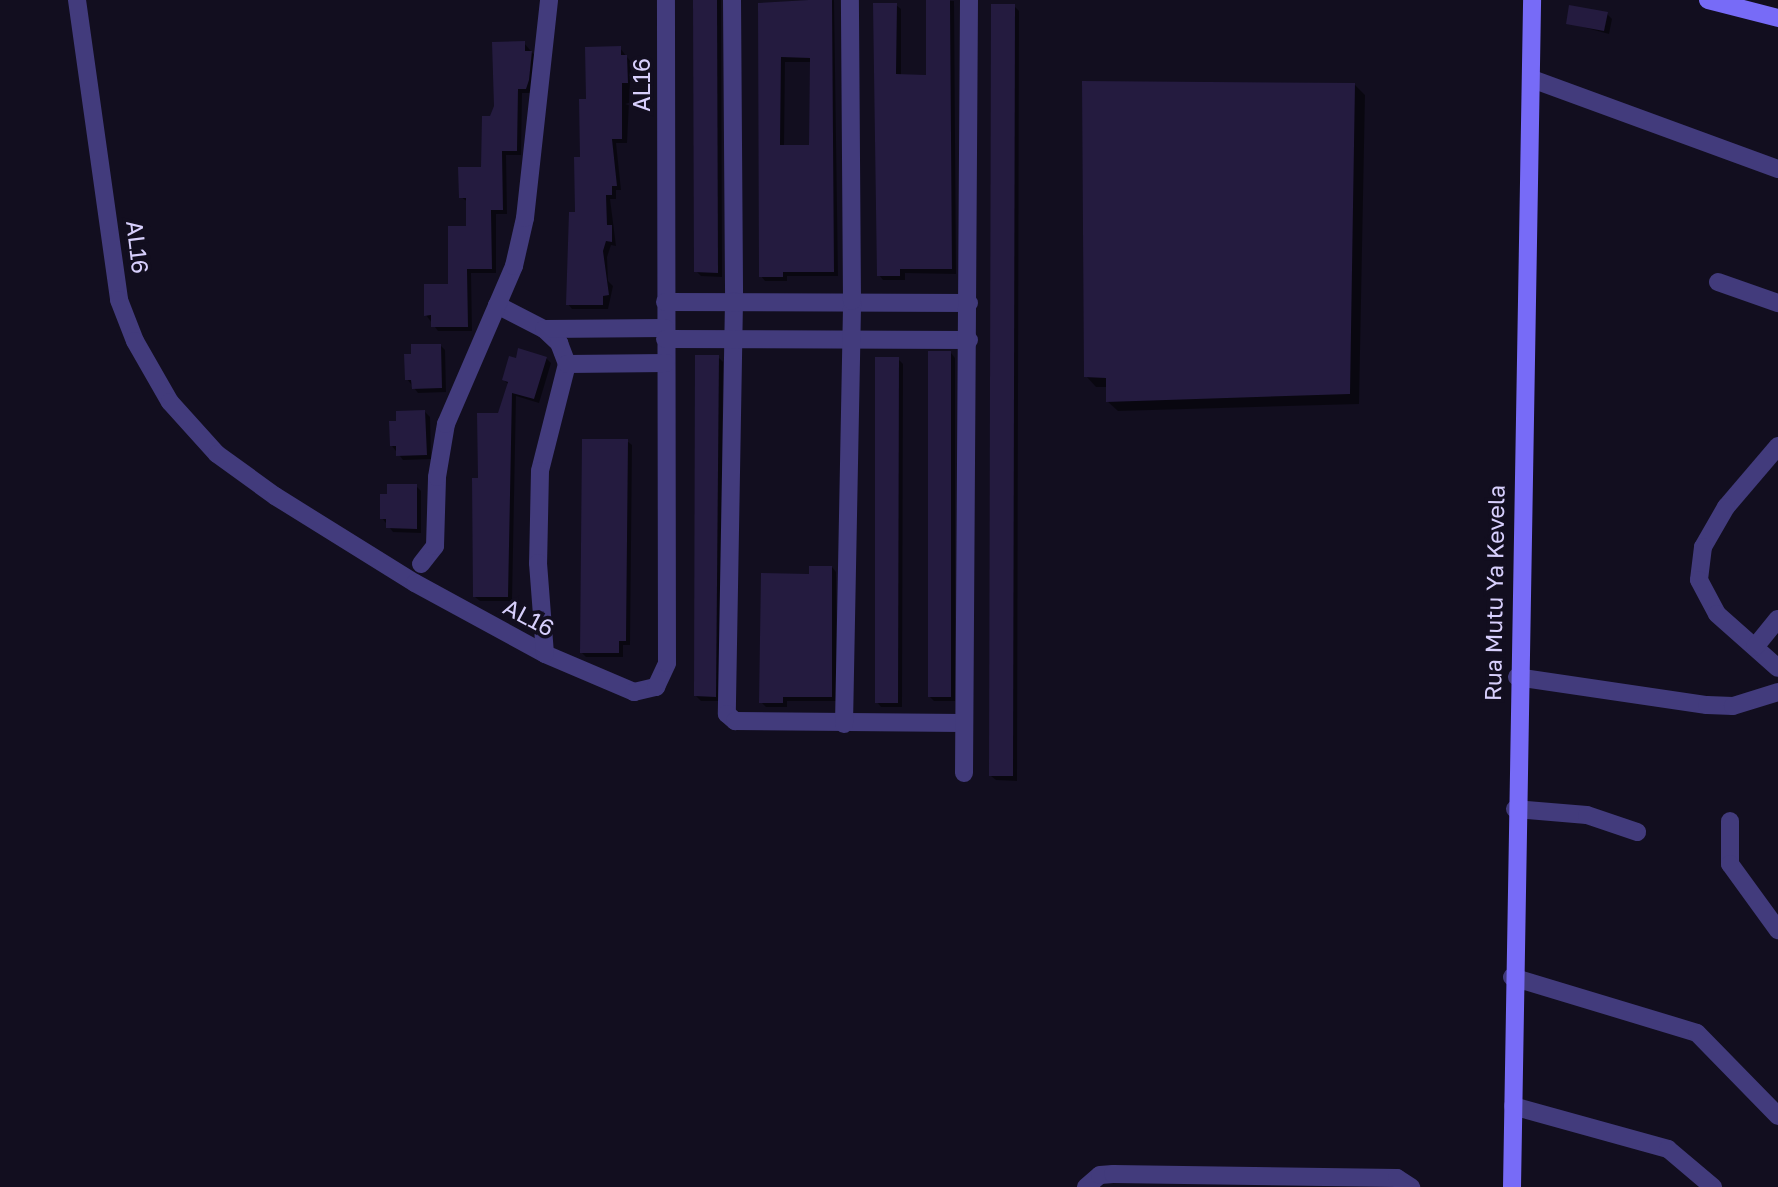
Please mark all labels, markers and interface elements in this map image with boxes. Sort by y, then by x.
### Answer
street label: AL16 [627,58,655,112]
street label: AL16 [121,219,155,275]
street label: Rua Mutu Ya Kevela [1478,485,1510,701]
street label: AL16 [499,592,559,642]

